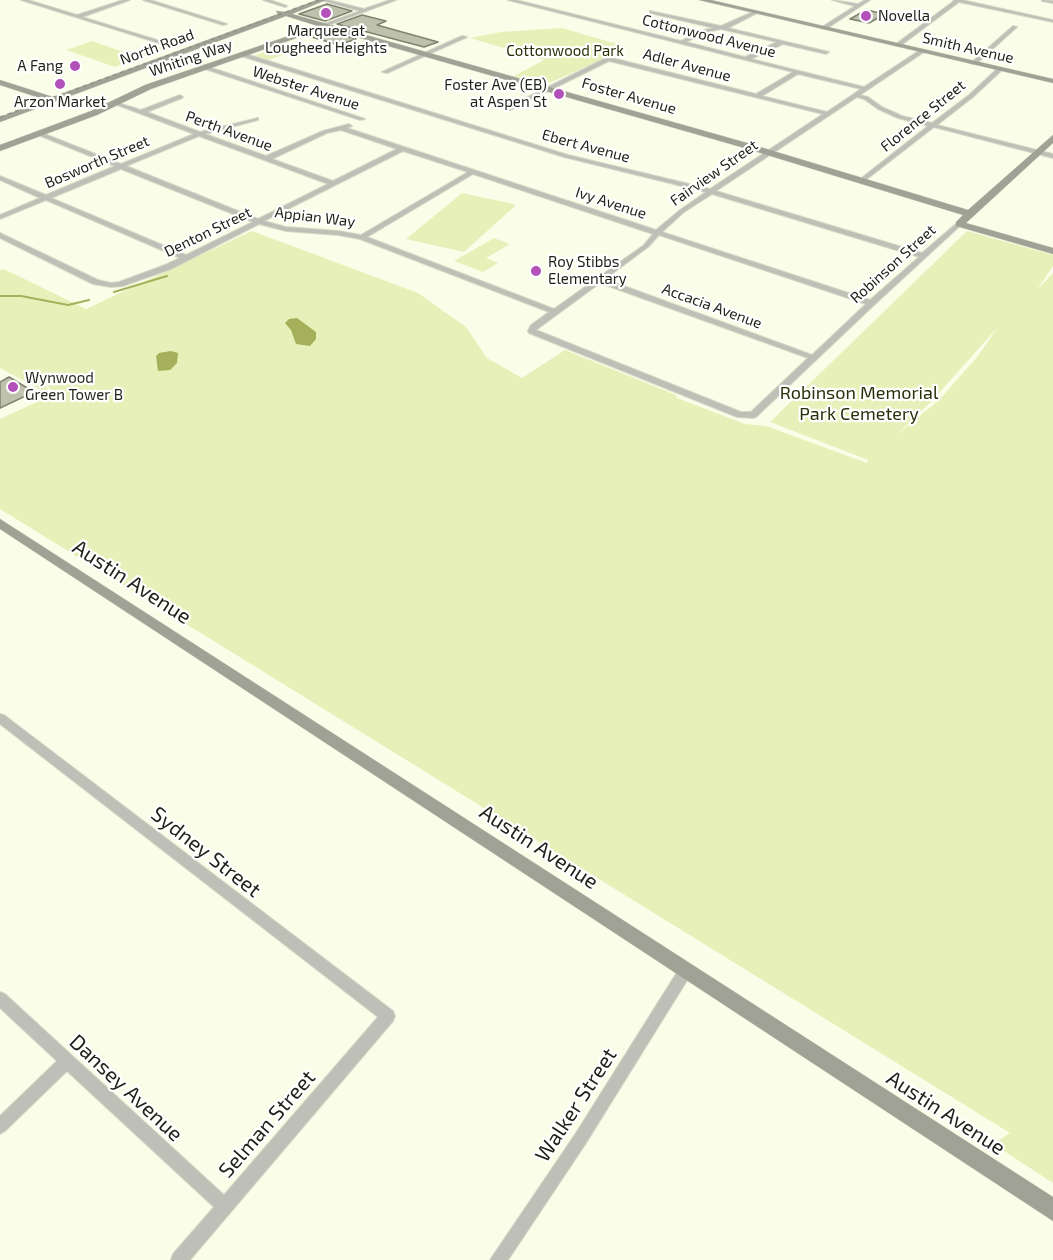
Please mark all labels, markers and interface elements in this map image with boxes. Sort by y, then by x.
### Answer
marker: Marquee at Lougheed Heights [319,6,333,20]
place label: Novella [878,7,930,25]
marker: Novella [859,9,873,23]
street label: Cottonwood Avenue [640,11,778,61]
place label: Marquee at Lougheed Heights [265,22,387,57]
street label: North Road [118,25,196,69]
street label: Smith Avenue [921,29,1015,67]
street label: Whiting Way [147,35,235,81]
park label: Cottonwood Park [506,42,624,60]
street label: Adler Avenue [641,45,733,85]
place label: A Fang [17,57,63,75]
marker: A Fang [68,59,82,73]
street label: Webster Avenue [250,62,362,114]
street label: Foster Avenue [580,74,678,118]
place label: Foster Ave (EB) at Aspen St [444,76,547,111]
street label: Florence Street [877,76,969,156]
marker: Arzon Market [53,77,67,91]
marker: Foster Ave (EB) at Aspen St [552,87,566,101]
place label: Arzon Market [14,93,106,111]
street label: Perth Avenue [183,107,275,155]
street label: Ebert Avenue [540,126,632,166]
street label: Bosworth Street [42,132,152,192]
street label: Fairview Street [667,136,761,210]
street label: Ivy Avenue [573,183,649,223]
street label: Denton Street [161,203,255,261]
street label: Appian Way [274,203,356,231]
street label: Robinson Street [847,221,939,307]
place label: Roy Stibbs Elementary [548,253,627,288]
marker: Roy Stibbs Elementary [529,264,543,278]
street label: Accacia Avenue [660,280,764,332]
place label: Wynwood Green Tower B [25,369,123,404]
marker: Wynwood Green Tower B [6,380,20,394]
park label: Robinson Memorial Park Cemetery [780,382,938,424]
street label: Austin Avenue [68,534,196,630]
street label: Austin Avenue [475,799,603,895]
street label: Sydney Street [146,801,266,903]
street label: Dansey Avenue [64,1029,188,1147]
street label: Walker Street [530,1043,622,1167]
street label: Selman Street [213,1065,321,1183]
street label: Austin Avenue [882,1065,1010,1161]

